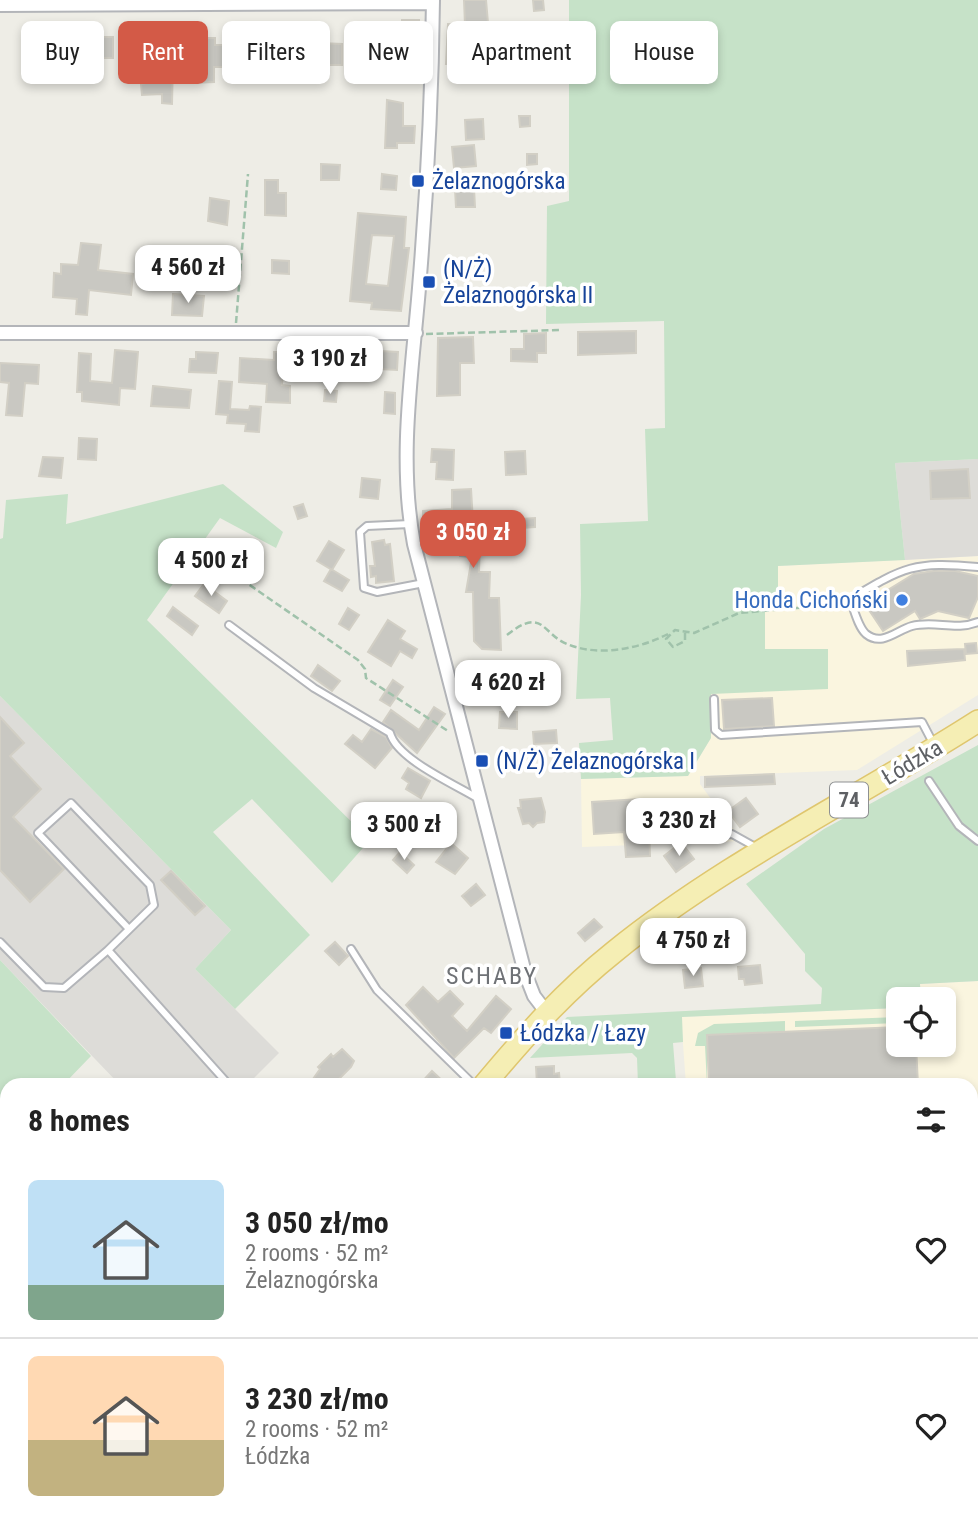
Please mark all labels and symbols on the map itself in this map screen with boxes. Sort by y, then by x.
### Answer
place label: Żelaznogórska [432,168,565,195]
marker: Żelaznogórska [410,173,426,189]
pin: 4 560 zł [116,246,260,305]
place label: (N/Ż) Żelaznogórska II [443,256,593,309]
marker: (N/Ż) Żelaznogórska II [421,274,437,290]
pin: 3 190 zł [258,336,402,396]
pin: 3 050 zł [401,510,545,570]
pin: 4 500 zł [139,538,283,598]
place label: Honda Cichoński [734,587,888,614]
marker: Honda Cichoński [894,592,910,608]
pin: 4 620 zł [436,660,580,720]
street label: Łódzka [877,734,947,791]
place label: (N/Ż) Żelaznogórska I [496,748,695,775]
marker: (N/Ż) Żelaznogórska I [474,753,490,769]
road number: 74 [830,782,868,818]
pin: 3 230 zł [607,798,751,858]
pin: 3 500 zł [332,802,476,862]
pin: 4 750 zł [621,918,765,978]
district label: SCHABY [446,962,538,990]
place label: Łódzka / Łazy [520,1020,647,1047]
marker: Łódzka / Łazy [498,1025,514,1041]

